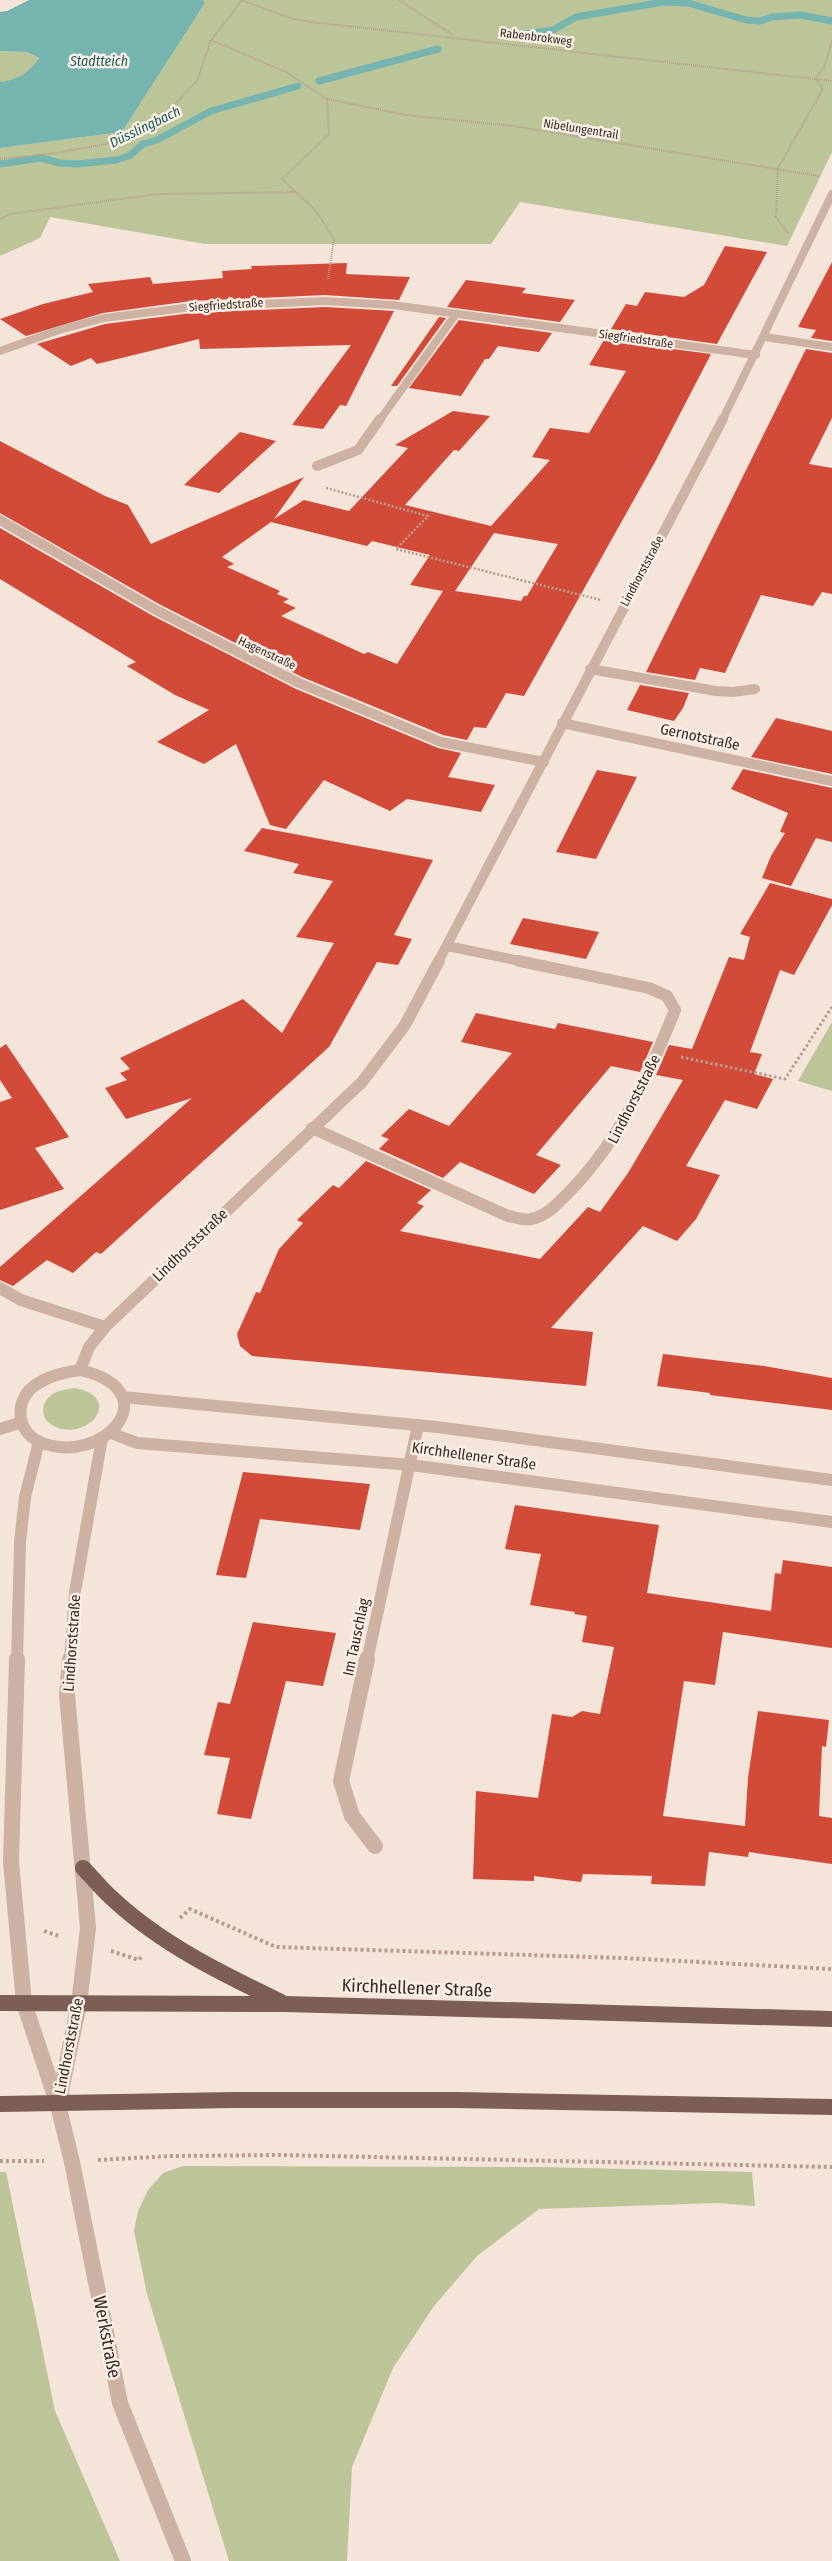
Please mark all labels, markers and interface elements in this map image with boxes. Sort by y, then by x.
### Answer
street label: Rabenbrokweg [499,26,573,48]
water label: Stadtteich [69,53,128,70]
water label: Düsslingbach [107,102,183,152]
street label: Nibelungentrail [542,116,620,142]
street label: Siegfriedstraße [188,295,264,315]
street label: Siegfriedstraße [598,327,674,351]
street label: Lindhorststraße [618,533,666,609]
street label: Hagenstraße [236,634,298,672]
street label: Gernotstraße [659,720,741,754]
street label: Lindhorststraße [604,1052,664,1146]
street label: Lindhorststraße [149,1205,231,1285]
street label: Kirchhellener Straße [411,1438,537,1474]
street label: Lindhorststraße [60,1594,84,1692]
street label: Im Tauschlag [339,1596,373,1678]
street label: Kirchhellener Straße [341,1974,493,2002]
street label: Lindhorststraße [51,1996,87,2096]
street label: Werkstraße [88,2294,126,2380]

